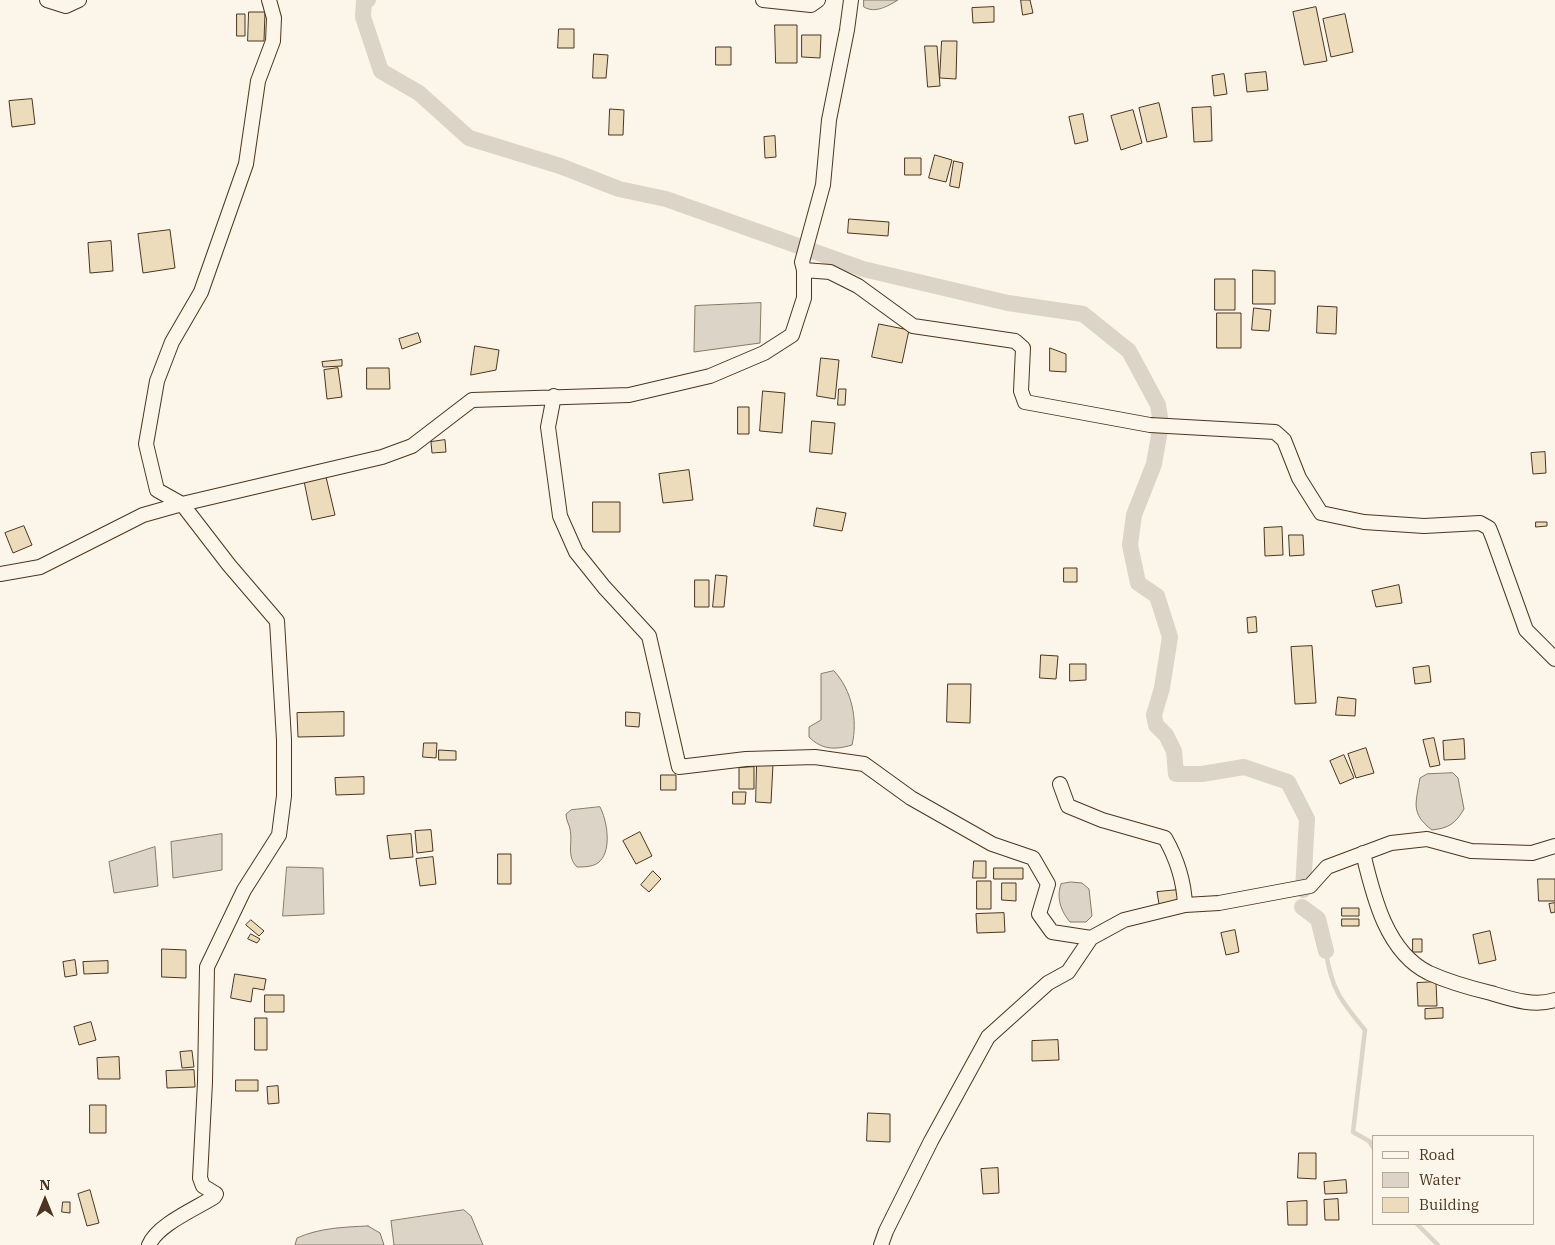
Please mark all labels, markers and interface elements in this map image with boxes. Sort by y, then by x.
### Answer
legend [1372,1135,1535,1225]
text: Road [1419,1145,1455,1164]
text: Water [1419,1170,1461,1189]
north arrow [20,1175,70,1225]
text: N [39,1176,51,1194]
text: Building [1419,1195,1479,1214]

